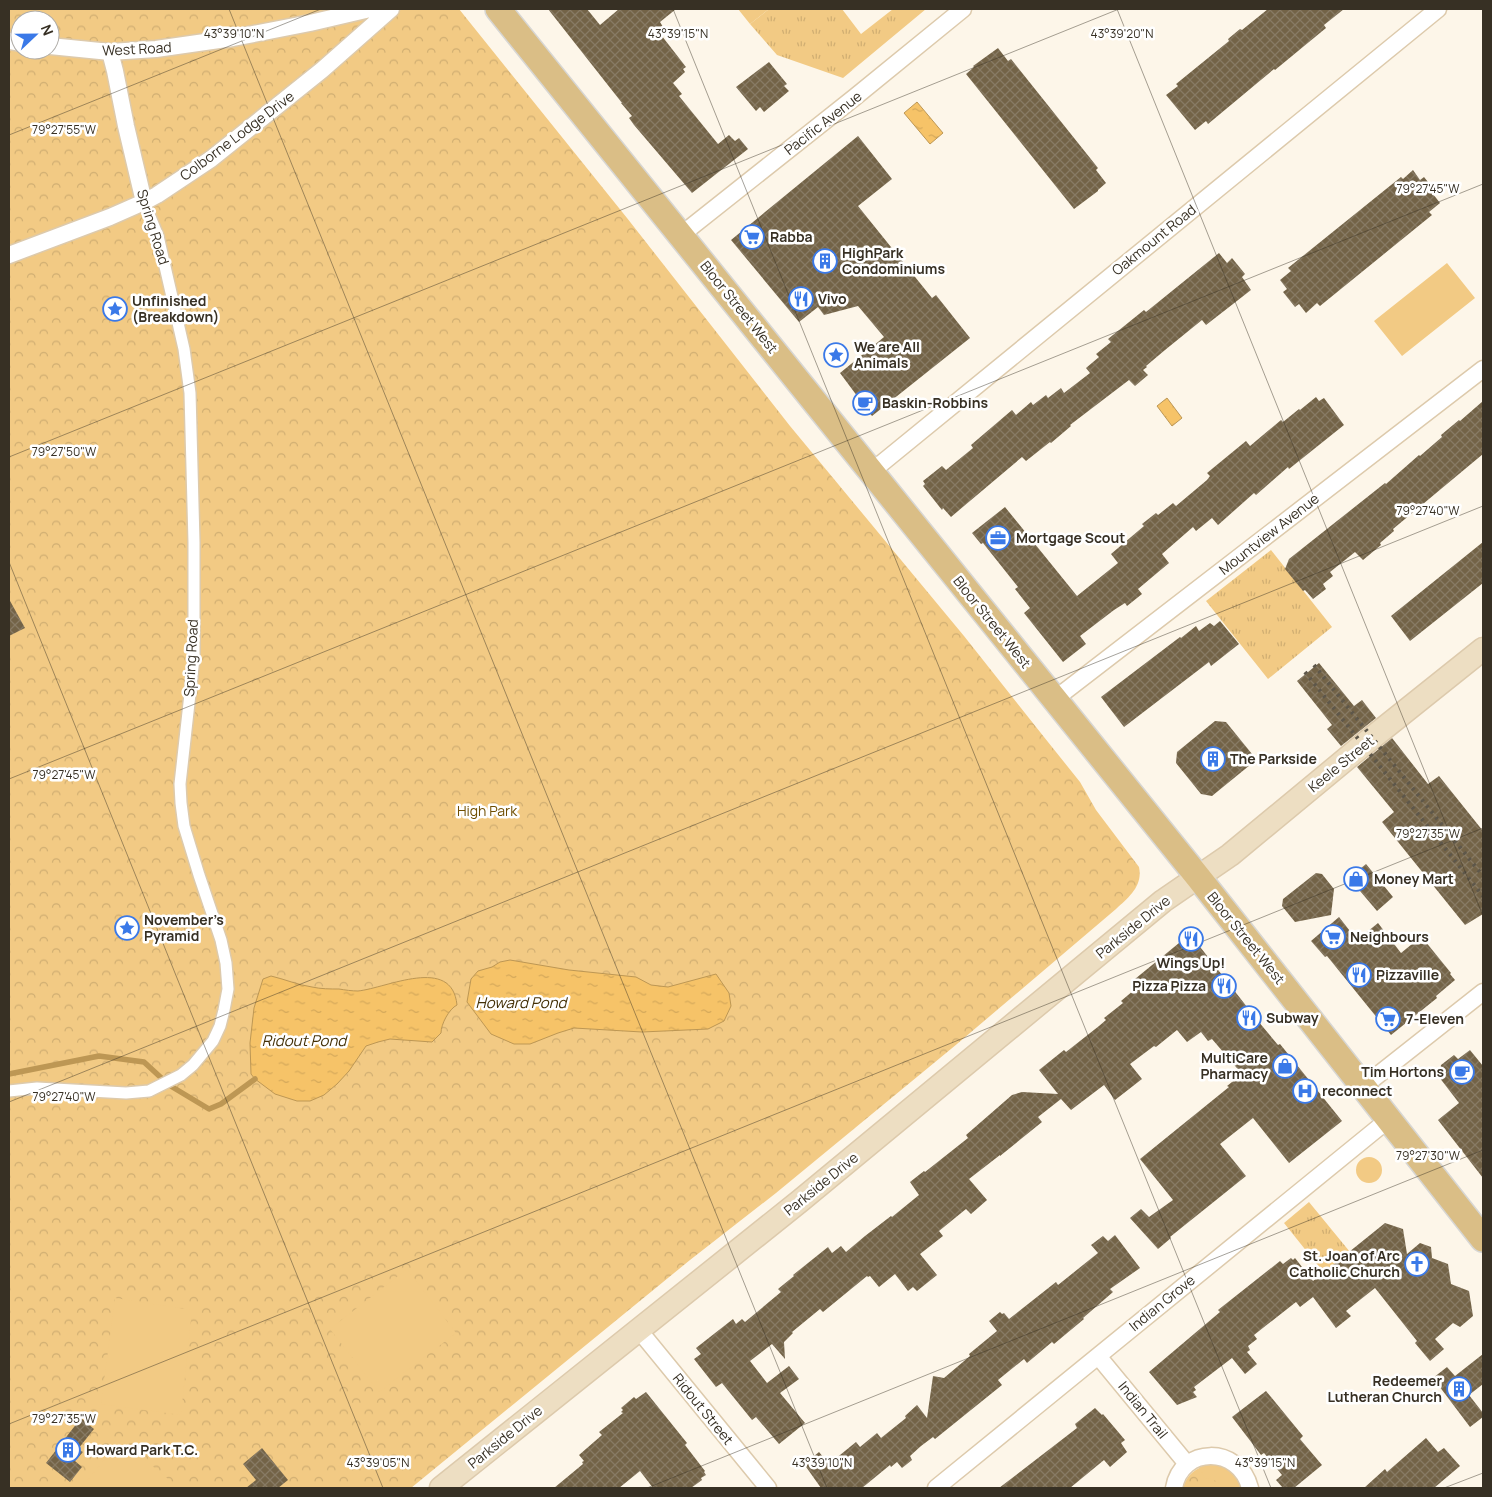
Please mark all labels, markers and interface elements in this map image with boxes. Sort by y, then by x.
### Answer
north arrow [10,10,60,60]
text: N [37,22,58,38]
text: 43°39'10"N [204,25,264,42]
text: 43°39'15"N [648,25,708,42]
text: 43°39'20"N [1091,25,1153,42]
street label: West Road [102,37,172,60]
street label: Colborne Lodge Drive [176,86,298,185]
street label: Pacific Avenue [780,86,865,159]
text: 79°27'55"W [32,121,97,138]
text: 79°27'45"W [1397,180,1460,197]
street label: Spring Road [133,187,174,267]
street label: Oakmount Road [1108,200,1200,279]
supermarket icon: Rabba [739,224,765,250]
place label: Rabba [770,227,813,246]
place label: HighPark Condominiums [842,243,945,278]
building icon: HighPark Condominiums [812,248,838,274]
street label: Bloor Street West [696,257,783,357]
restaurant icon: Vivo [788,286,814,312]
place label: Vivo [818,289,847,308]
place label: Unfinished (Breakdown) [132,291,219,326]
place icon: Unfinished (Breakdown) [102,296,128,322]
place label: We are All Animals [854,337,920,372]
place icon: We are All Animals [823,342,849,368]
cafe icon: Baskin-Robbins [852,390,878,416]
place label: Baskin-Robbins [882,393,988,412]
text: 79°27'50"W [32,443,97,460]
street label: Mountview Avenue [1215,489,1323,579]
text: 79°27'40"W [1396,502,1460,519]
office icon: Mortgage Scout [985,525,1011,551]
place label: Mortgage Scout [1016,528,1125,547]
street label: Bloor Street West [949,572,1036,672]
street label: Spring Road [179,619,202,697]
street label: Keele Street [1304,731,1378,796]
building icon: The Parkside [1200,746,1226,772]
place label: The Parkside [1230,749,1317,768]
text: 79°27'45"W [33,766,96,783]
park label: High Park [457,801,518,820]
text: 79°27'35"W [1396,825,1461,842]
shop icon: Money Mart [1343,866,1369,892]
place label: Money Mart [1374,869,1454,888]
street label: Bloor Street West [1203,888,1290,988]
street label: Parkside Drive [1092,891,1174,962]
place label: November’s Pyramid [144,910,224,945]
place icon: November’s Pyramid [114,915,140,941]
supermarket icon: Neighbours [1320,924,1346,950]
restaurant icon: Wings Up! [1178,926,1204,952]
place label: Neighbours [1350,927,1429,946]
place label: Wings Up! [1157,953,1225,972]
restaurant icon: Pizzaville [1346,962,1372,988]
place label: Pizzaville [1376,965,1439,984]
restaurant icon: Pizza Pizza [1211,973,1237,999]
place label: Pizza Pizza [1132,976,1206,995]
water label: Howard Pond [475,992,569,1013]
restaurant icon: Subway [1236,1005,1262,1031]
supermarket icon: 7-Eleven [1375,1006,1401,1032]
place label: Subway [1266,1008,1319,1027]
place label: 7-Eleven [1406,1009,1464,1028]
water label: Ridout Pond [262,1030,348,1051]
place label: MultiCare Pharmacy [1200,1048,1268,1083]
shop icon: MultiCare Pharmacy [1272,1053,1298,1079]
cafe icon: Tim Hortons [1449,1059,1475,1085]
place label: Tim Hortons [1361,1062,1444,1081]
hospital icon: reconnect [1292,1078,1318,1104]
place label: reconnect [1322,1081,1392,1100]
text: 79°27'40"W [32,1088,96,1105]
text: 79°27'30"W [1396,1147,1461,1164]
street label: Parkside Drive [780,1148,862,1219]
place label: St. Joan of Arc Catholic Church [1289,1246,1400,1281]
church icon: St. Joan of Arc Catholic Church [1404,1251,1430,1277]
street label: Indian Grove [1125,1270,1199,1335]
street label: Ridout Street [669,1369,738,1449]
place label: Redeemer Lutheran Church [1327,1371,1442,1406]
building icon: Redeemer Lutheran Church [1446,1376,1472,1402]
street label: Indian Trail [1114,1377,1172,1442]
street label: Parkside Drive [464,1401,546,1472]
text: 79°27'35"W [32,1410,97,1427]
building icon: Howard Park T.C. [55,1437,81,1463]
place label: Howard Park T.C. [86,1440,198,1459]
text: 43°39'05"N [347,1454,409,1471]
text: 43°39'10"N [792,1454,852,1471]
text: 43°39'15"N [1235,1454,1295,1471]

